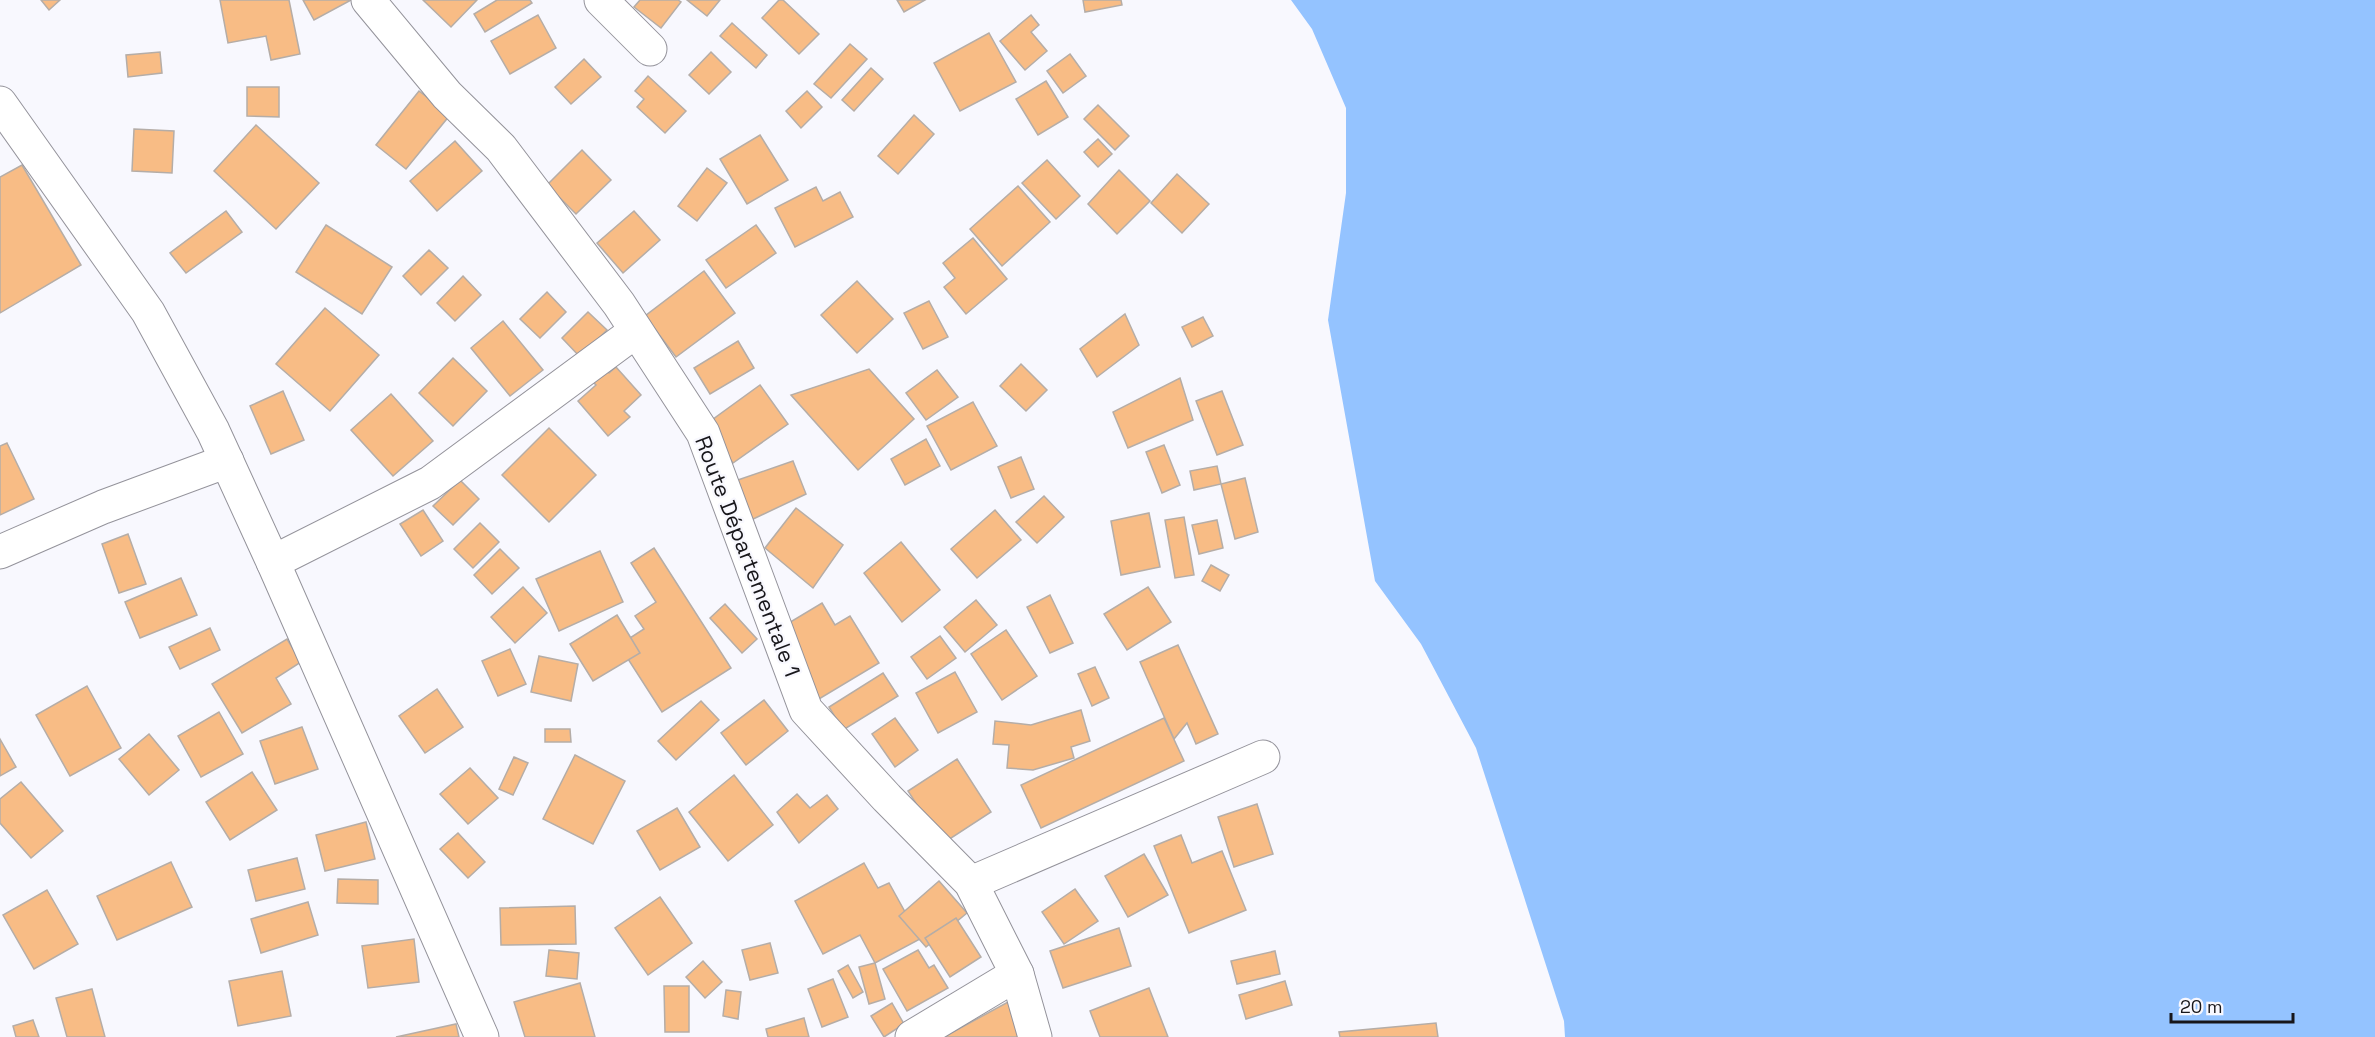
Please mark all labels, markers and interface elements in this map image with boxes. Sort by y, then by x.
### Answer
street label: Route Départementale 1 [689,432,807,680]
scale bar [2171,986,2292,1024]
text: 20 m [2180,995,2223,1018]

